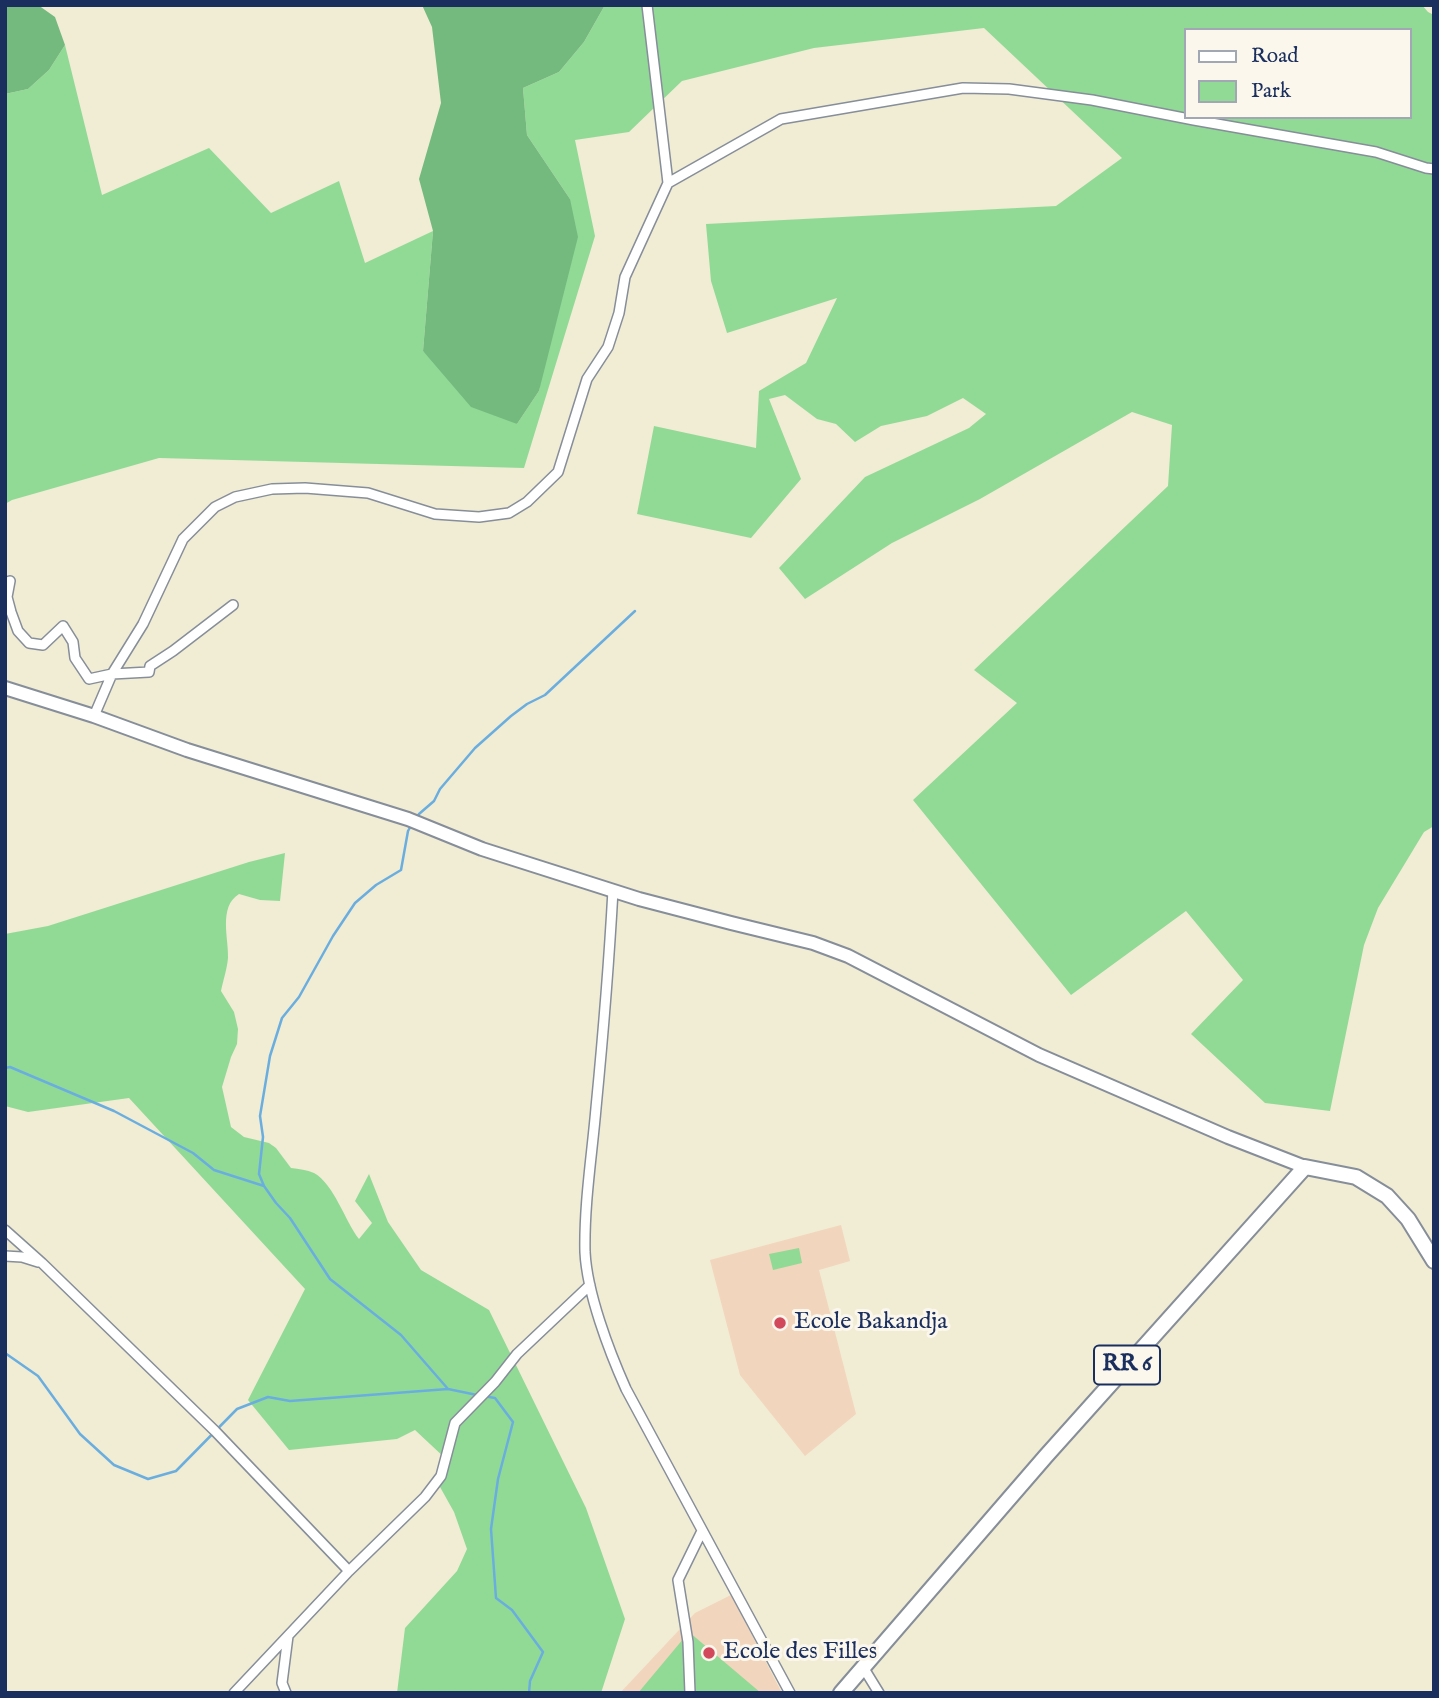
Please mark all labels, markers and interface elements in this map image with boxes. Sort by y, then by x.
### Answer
legend [1184,28,1411,119]
text: Road [1251,43,1298,70]
text: Park [1251,78,1291,105]
place label: Ecole Bakandja [794,1309,948,1337]
marker: Ecole Bakandja [772,1315,788,1331]
road number: RR 6 [1094,1346,1160,1384]
place label: Ecole des Filles [723,1639,877,1667]
marker: Ecole des Filles [701,1645,717,1661]

